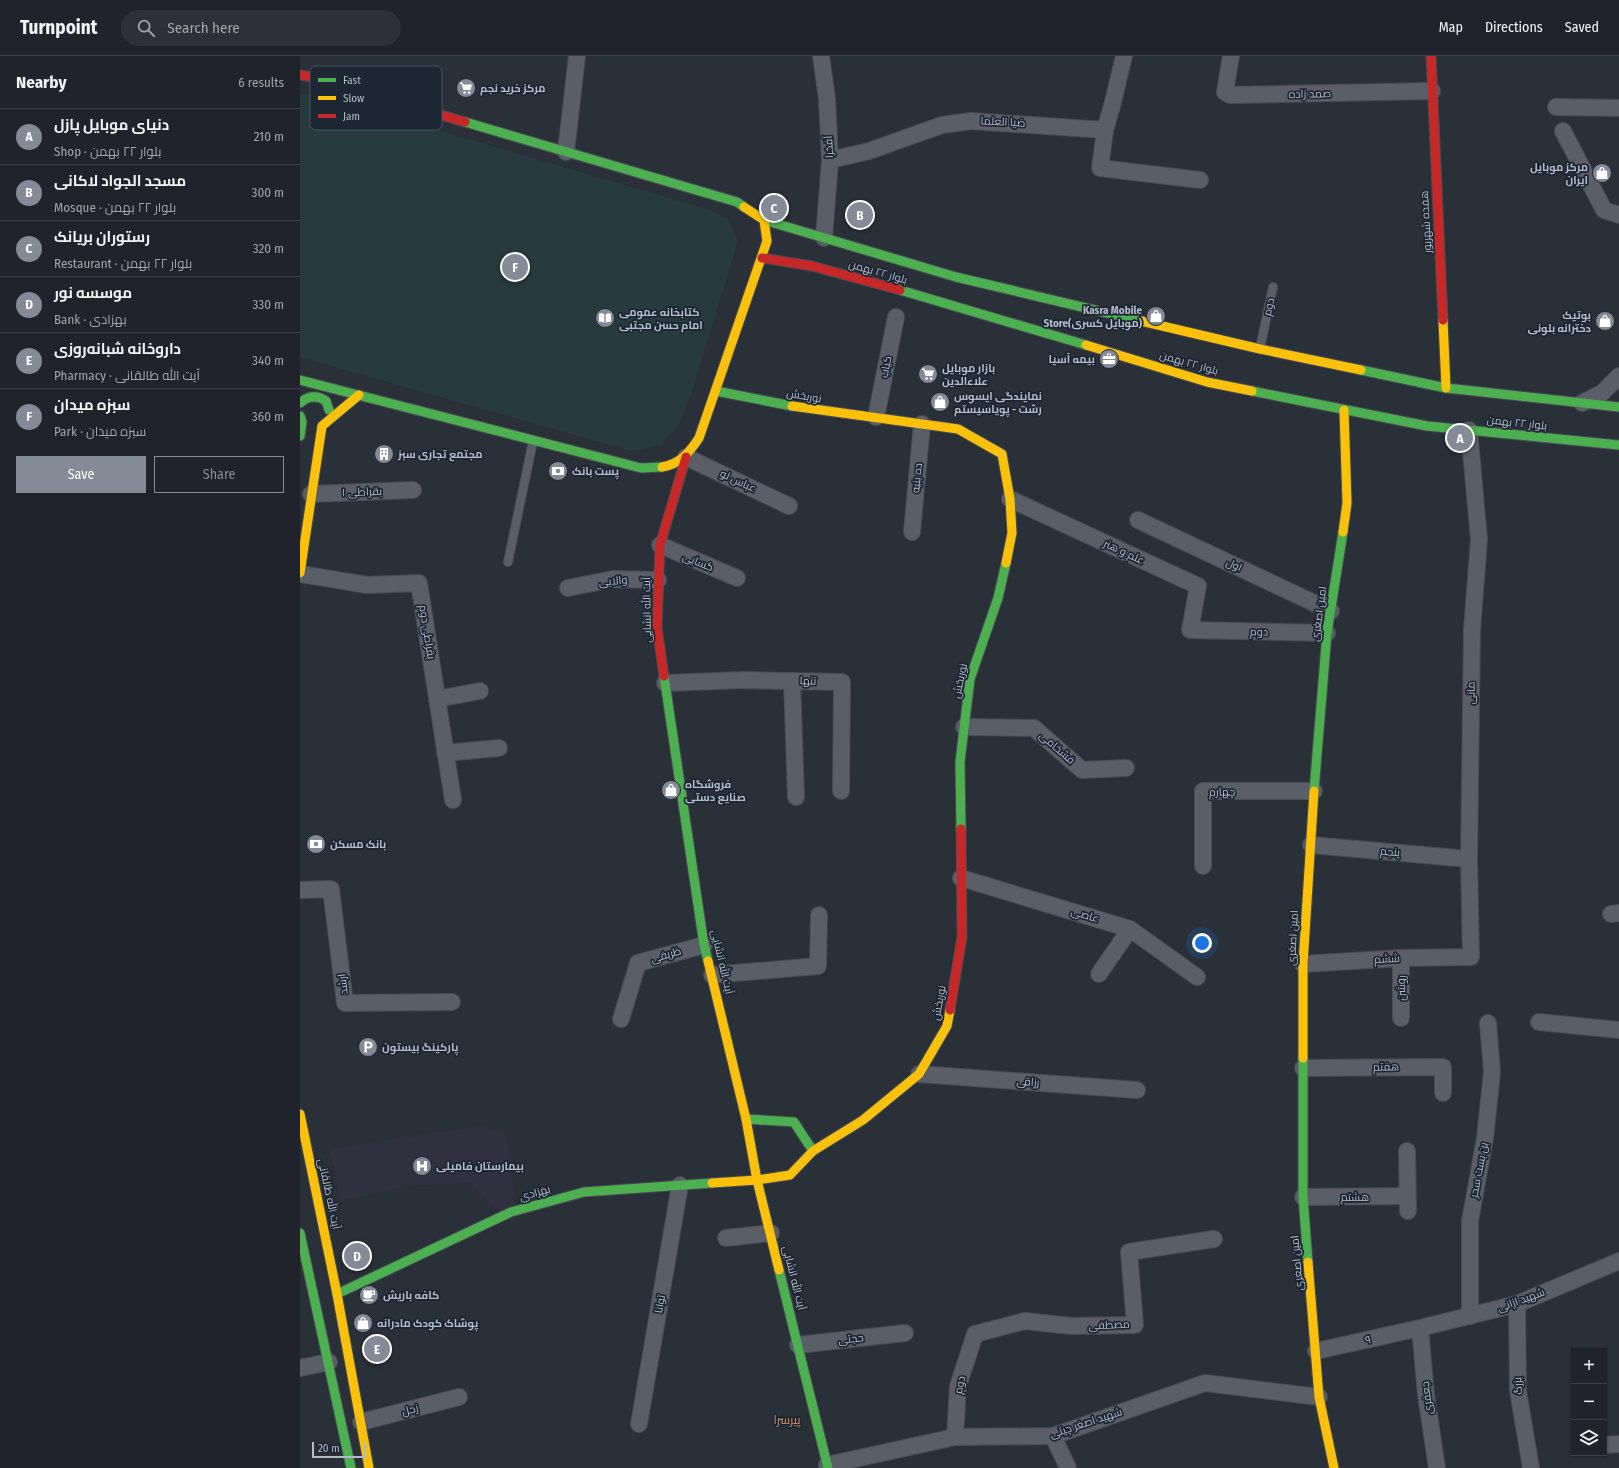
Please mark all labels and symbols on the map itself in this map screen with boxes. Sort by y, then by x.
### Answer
legend [310,66,442,130]
text: Fast [343,74,361,87]
supermarket icon: مرکز خرید نجم [455,77,477,99]
place label: مرکز خرید نجم [480,82,545,96]
street label: صمد زاده [1289,87,1331,101]
text: Slow [343,92,364,105]
text: Jam [343,110,360,123]
street label: ضیا العلما [980,114,1026,130]
street label: آفخرا [822,135,836,159]
place label: مرکز موبایل ایران [1530,161,1588,187]
shop icon: مرکز موبایل ایران [1591,162,1613,184]
street label: هفده شهریور [1418,190,1434,255]
pin: C [761,193,787,223]
pin: B [847,200,873,230]
pin: F [502,252,528,282]
street label: بلوار ۲۲ بهمن [847,257,909,287]
street label: دوم [1261,297,1278,317]
place label: Kasra Mobile Store(موبایل کسری) [1044,304,1143,331]
shop icon: Kasra Mobile Store(موبایل کسری) [1145,305,1167,327]
place label: کتابخانه عمومی امام حسن مجتبی [619,306,703,333]
library icon: کتابخانه عمومی امام حسن مجتبی [594,307,616,329]
place label: بوتیک دخترانه بلونی [1527,309,1591,336]
shop icon: بوتیک دخترانه بلونی [1594,310,1616,332]
office icon: بیمه آسیا [1098,348,1120,370]
street label: بلوار ۲۲ بهمن [1158,348,1220,378]
place label: بیمه آسیا [1048,353,1095,366]
street label: کیاب [878,355,895,379]
place label: بازار موبایل علاءالدین [942,362,995,388]
supermarket icon: بازار موبایل علاءالدین [917,363,939,385]
street label: نوربخش [785,387,823,405]
place label: نمایندگی ایسوس رشت - پویاسیستم [954,390,1042,418]
shop icon: نمایندگی ایسوس رشت - پویاسیستم [929,391,951,413]
street label: بلوار ۲۲ بهمن [1486,413,1548,433]
pin: A [1447,423,1473,453]
building icon: مجتمع تجاری سبز [373,443,395,465]
place label: مجتمع تجاری سبز [397,448,483,462]
bank icon: پست بانک [547,460,569,482]
street label: ده بنیه [909,462,925,494]
place label: پست بانک [572,465,619,480]
street label: عباس لو [718,467,758,495]
street label: بقراطی ۱ [342,485,382,499]
street label: علم و هنر [1100,536,1147,568]
street label: کسایی [681,550,715,574]
street label: اول [1224,556,1244,574]
street label: والایی [598,573,628,589]
street label: آیت الله انشایی [638,577,654,643]
street label: امین اصغری [1309,586,1329,642]
street label: بقراطی دوم [415,604,438,660]
street label: دوم [1250,625,1268,640]
street label: نوربخش [950,662,970,700]
street label: تنها [799,674,817,688]
street label: مانی [1464,681,1478,705]
street label: فشخامی [1037,729,1077,767]
place label: فروشگاه صنایع دستی [685,778,746,805]
shop icon: فروشگاه صنایع دستی [660,779,682,801]
street label: چهارم [1209,785,1235,800]
bank icon: بانک مسکن [305,833,327,855]
place label: بانک مسکن [330,838,386,851]
street label: پنجم [1379,845,1401,860]
street label: عاصی [1069,905,1101,925]
street label: امین اصغری [1285,910,1301,966]
street label: آیت الله انشایی [708,928,738,996]
your location [1192,933,1212,953]
street label: ظریفی [649,944,683,966]
street label: ششم [1374,952,1400,967]
street label: ارشد [335,973,351,995]
street label: روشن [1395,975,1408,1001]
street label: نوربخش [930,984,948,1022]
parking icon: پارکینگ بیستون [357,1036,379,1058]
place label: پارکینگ بیستون [382,1041,459,1056]
street label: هفتم [1373,1060,1399,1075]
street label: رزاقی [1016,1075,1040,1089]
street label: بن بست سحر [1467,1141,1491,1200]
hospital icon: بیمارستان فامیلی [411,1155,433,1177]
street label: آیت الله طالقانی [315,1157,345,1231]
place label: بیمارستان فامیلی [436,1160,524,1173]
street label: بهزادی [518,1182,552,1204]
street label: هشتم [1341,1191,1369,1205]
street label: امین اصغری [1288,1235,1306,1291]
pin: D [344,1241,370,1271]
street label: آیت الله انشایی [780,1244,810,1312]
cafe icon: کافه باریش [358,1284,380,1306]
street label: شهید ازانی [1495,1285,1547,1315]
place label: کافه باریش [383,1289,439,1302]
street label: توانا [652,1294,668,1314]
shop icon: پوشاک کودک مادرانه [352,1312,374,1334]
place label: پوشاک کودک مادرانه [377,1317,478,1332]
street label: مصطفی [1088,1318,1130,1332]
street label: حجتی [838,1331,864,1347]
street label: ۹ [1364,1333,1372,1347]
pin: E [364,1334,390,1364]
street label: دوم [952,1375,969,1395]
street label: بزرگ [1511,1377,1525,1395]
street label: جعفری [1419,1381,1435,1415]
street label: زحل [400,1402,420,1418]
street label: شهید اصغر چیتی [1048,1405,1124,1441]
district label: پیرسرا [774,1413,801,1429]
scale bar [312,1440,366,1459]

